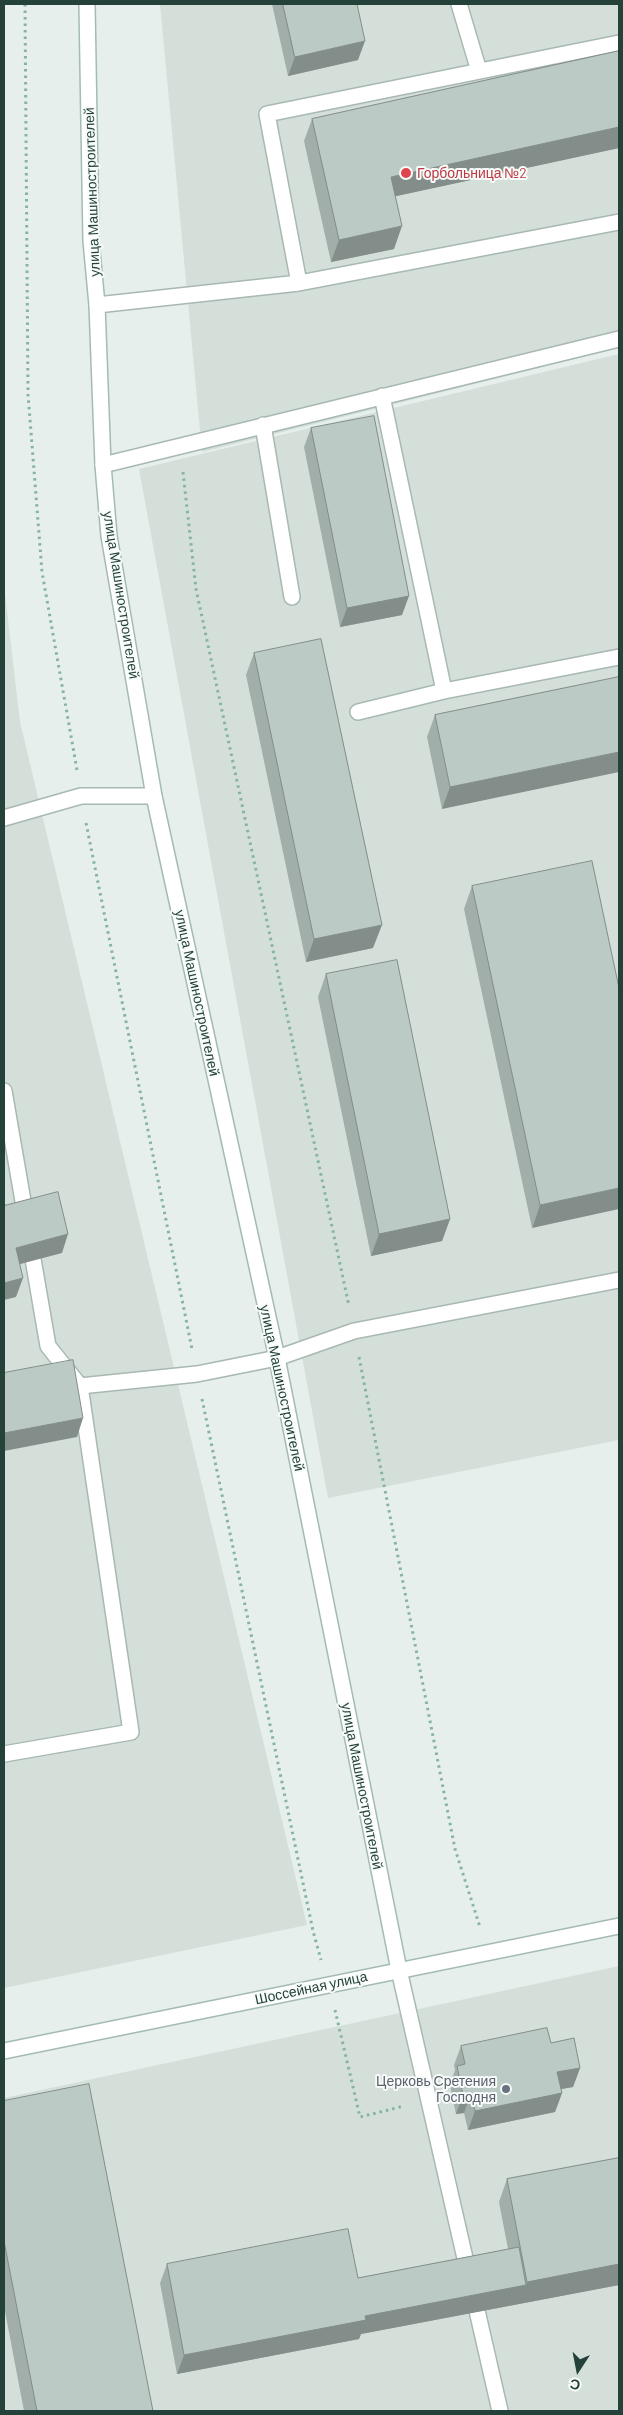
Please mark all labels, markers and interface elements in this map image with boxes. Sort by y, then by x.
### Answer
street label: улица Машиностроителей [81,107,103,277]
place label: Горбольница №2 [417,165,527,181]
marker: Горбольница №2 [399,166,413,180]
street label: улица Машиностроителей [99,510,143,680]
street label: улица Машиностроителей [171,908,223,1078]
street label: улица Машиностроителей [256,1303,308,1473]
street label: улица Машиностроителей [338,1701,386,1871]
street label: Шоссейная улица [253,1968,369,2008]
place label: Церковь Сретения Господня [376,2073,496,2106]
marker: Церковь Сретения Господня [500,2083,512,2095]
north arrow [553,2345,603,2395]
text: С [568,2376,582,2395]

